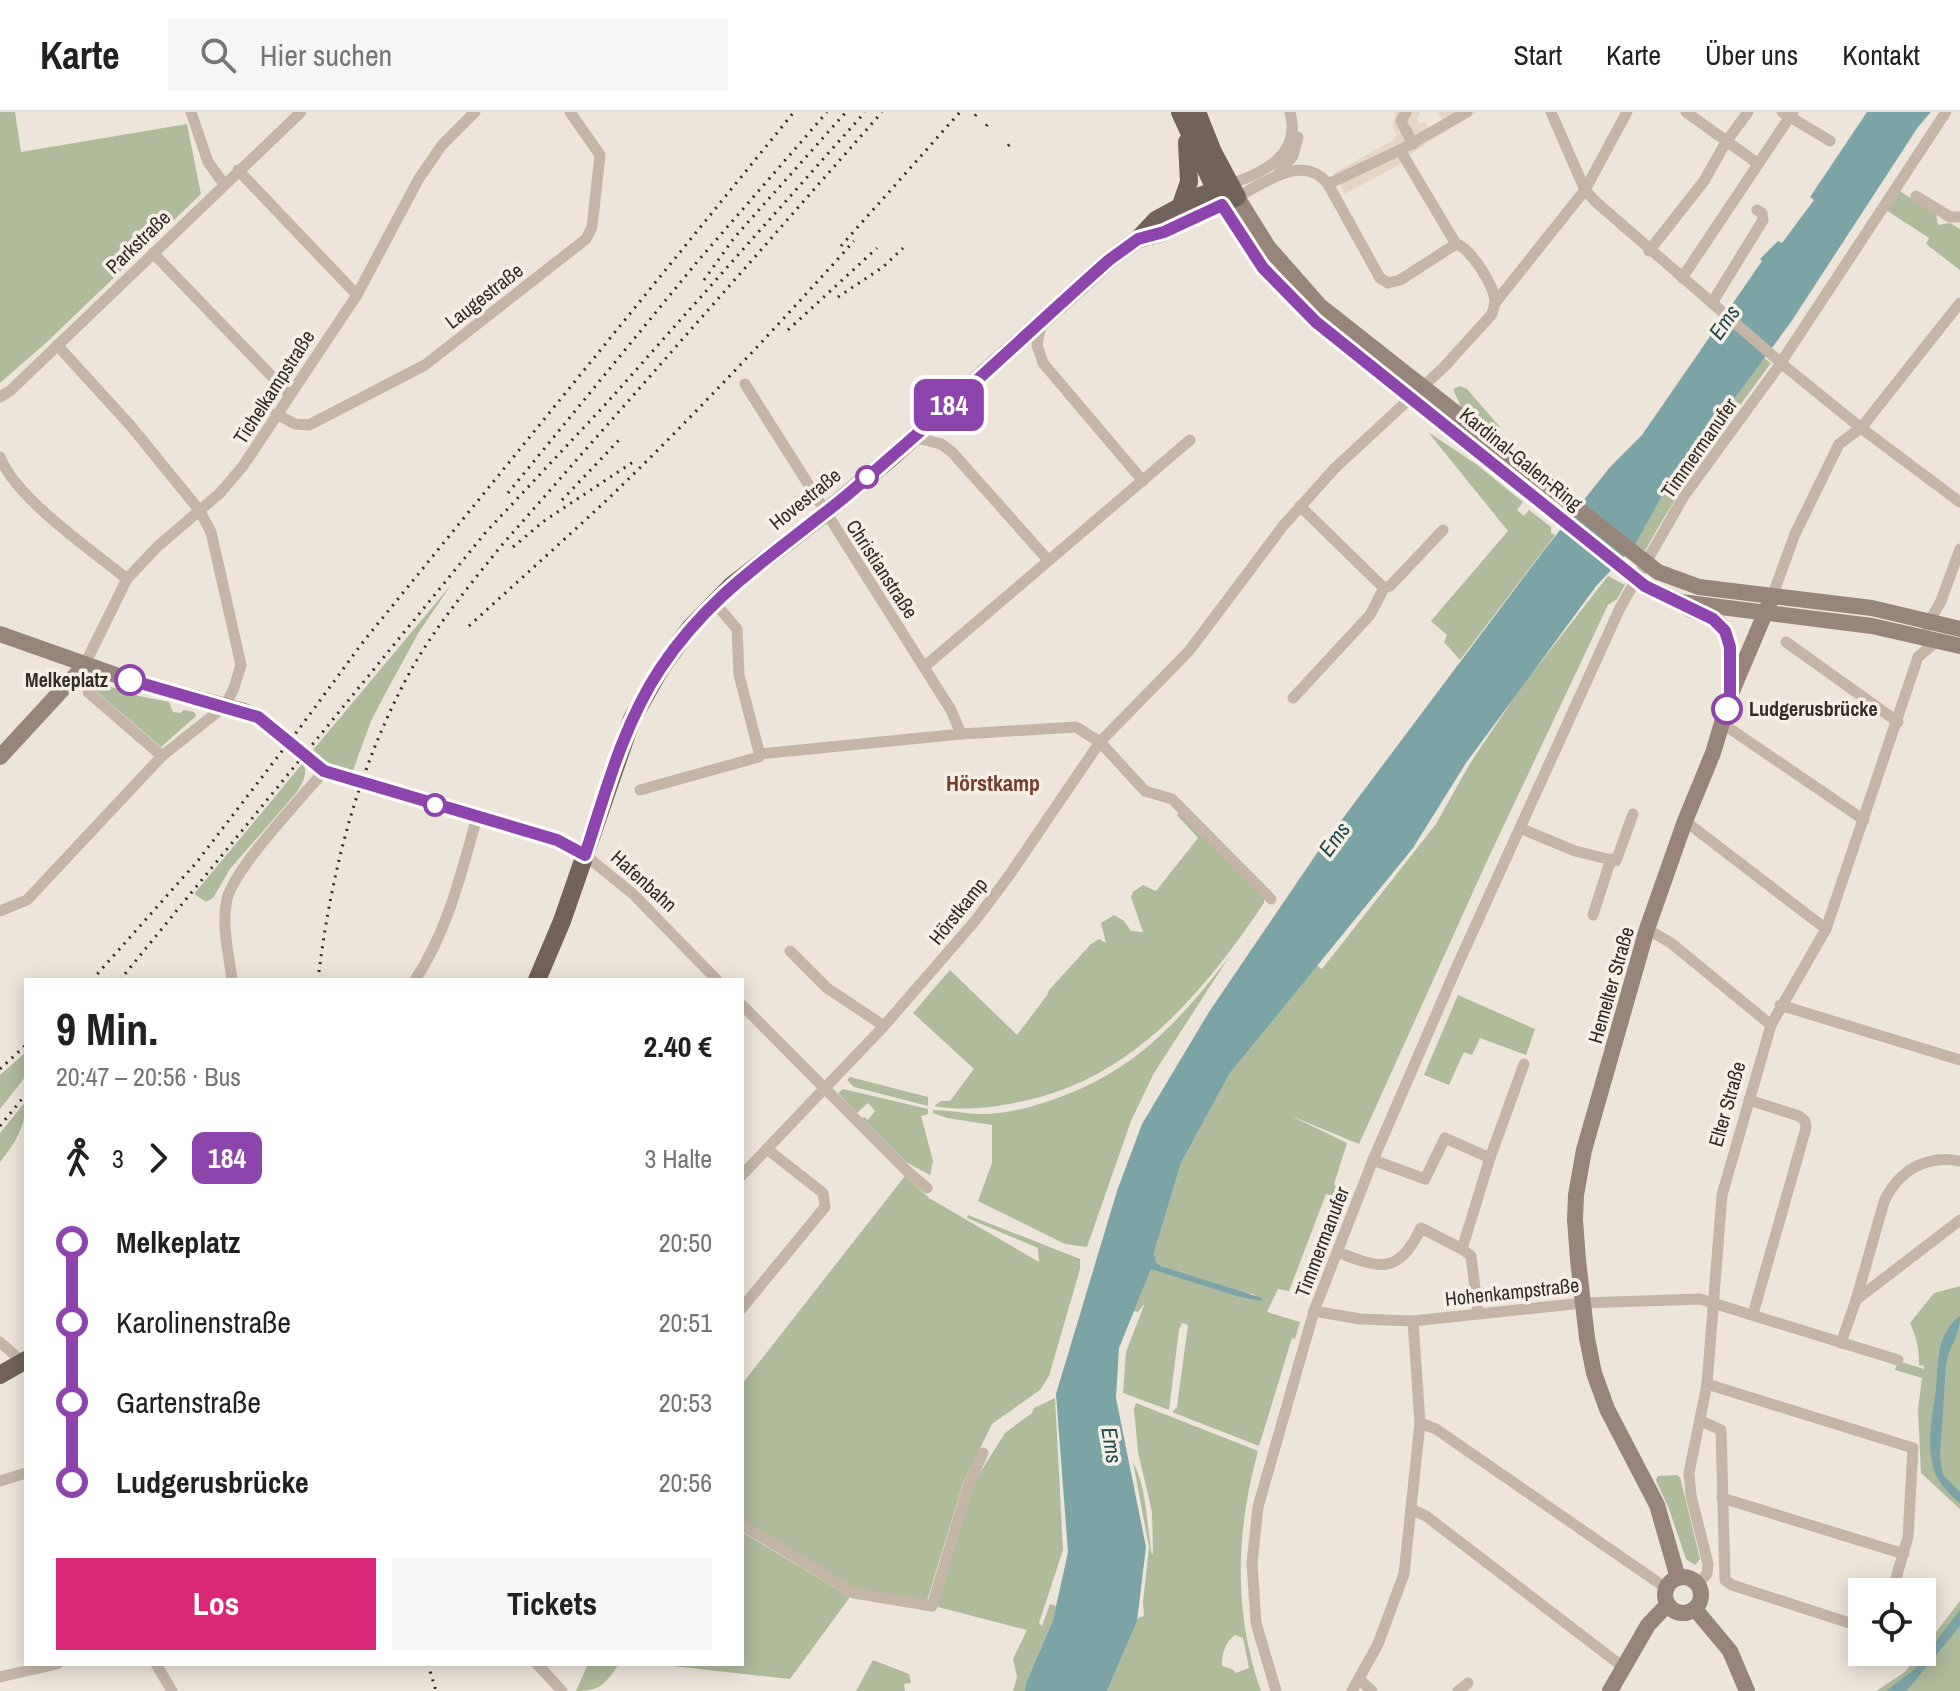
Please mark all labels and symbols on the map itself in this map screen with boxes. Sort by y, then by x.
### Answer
street label: Parkstraße [99,204,176,279]
street label: Laugestraße [439,257,528,335]
water label: Ems [1701,299,1747,345]
street label: Tichelkampstraße [227,324,321,449]
line badge: 184 [903,379,995,431]
street label: Timmermanufer [1654,392,1743,503]
street label: Kardinal-Galen-Ring [1454,401,1588,516]
street label: Hovestraße [763,461,846,536]
unlabelled marker [856,466,878,488]
street label: Christianstraße [840,514,925,623]
marker: Melkeplatz [115,665,145,695]
place label: Melkeplatz [25,666,108,693]
marker: Ludgerusbrücke [1712,694,1742,724]
place label: Ludgerusbrücke [1749,695,1878,722]
district label: Hörstkamp [946,768,1040,798]
unlabelled marker [424,794,446,816]
water label: Ems [1311,816,1357,862]
street label: Hafenbahn [605,844,683,918]
street label: Hörstkamp [922,871,993,950]
street label: Hemelter Straße [1581,923,1640,1046]
street label: Elter Straße [1701,1058,1752,1150]
street label: Timmermanufer [1288,1182,1355,1301]
street label: Hohenkampstraße [1443,1271,1580,1312]
water label: Ems [1094,1425,1130,1465]

